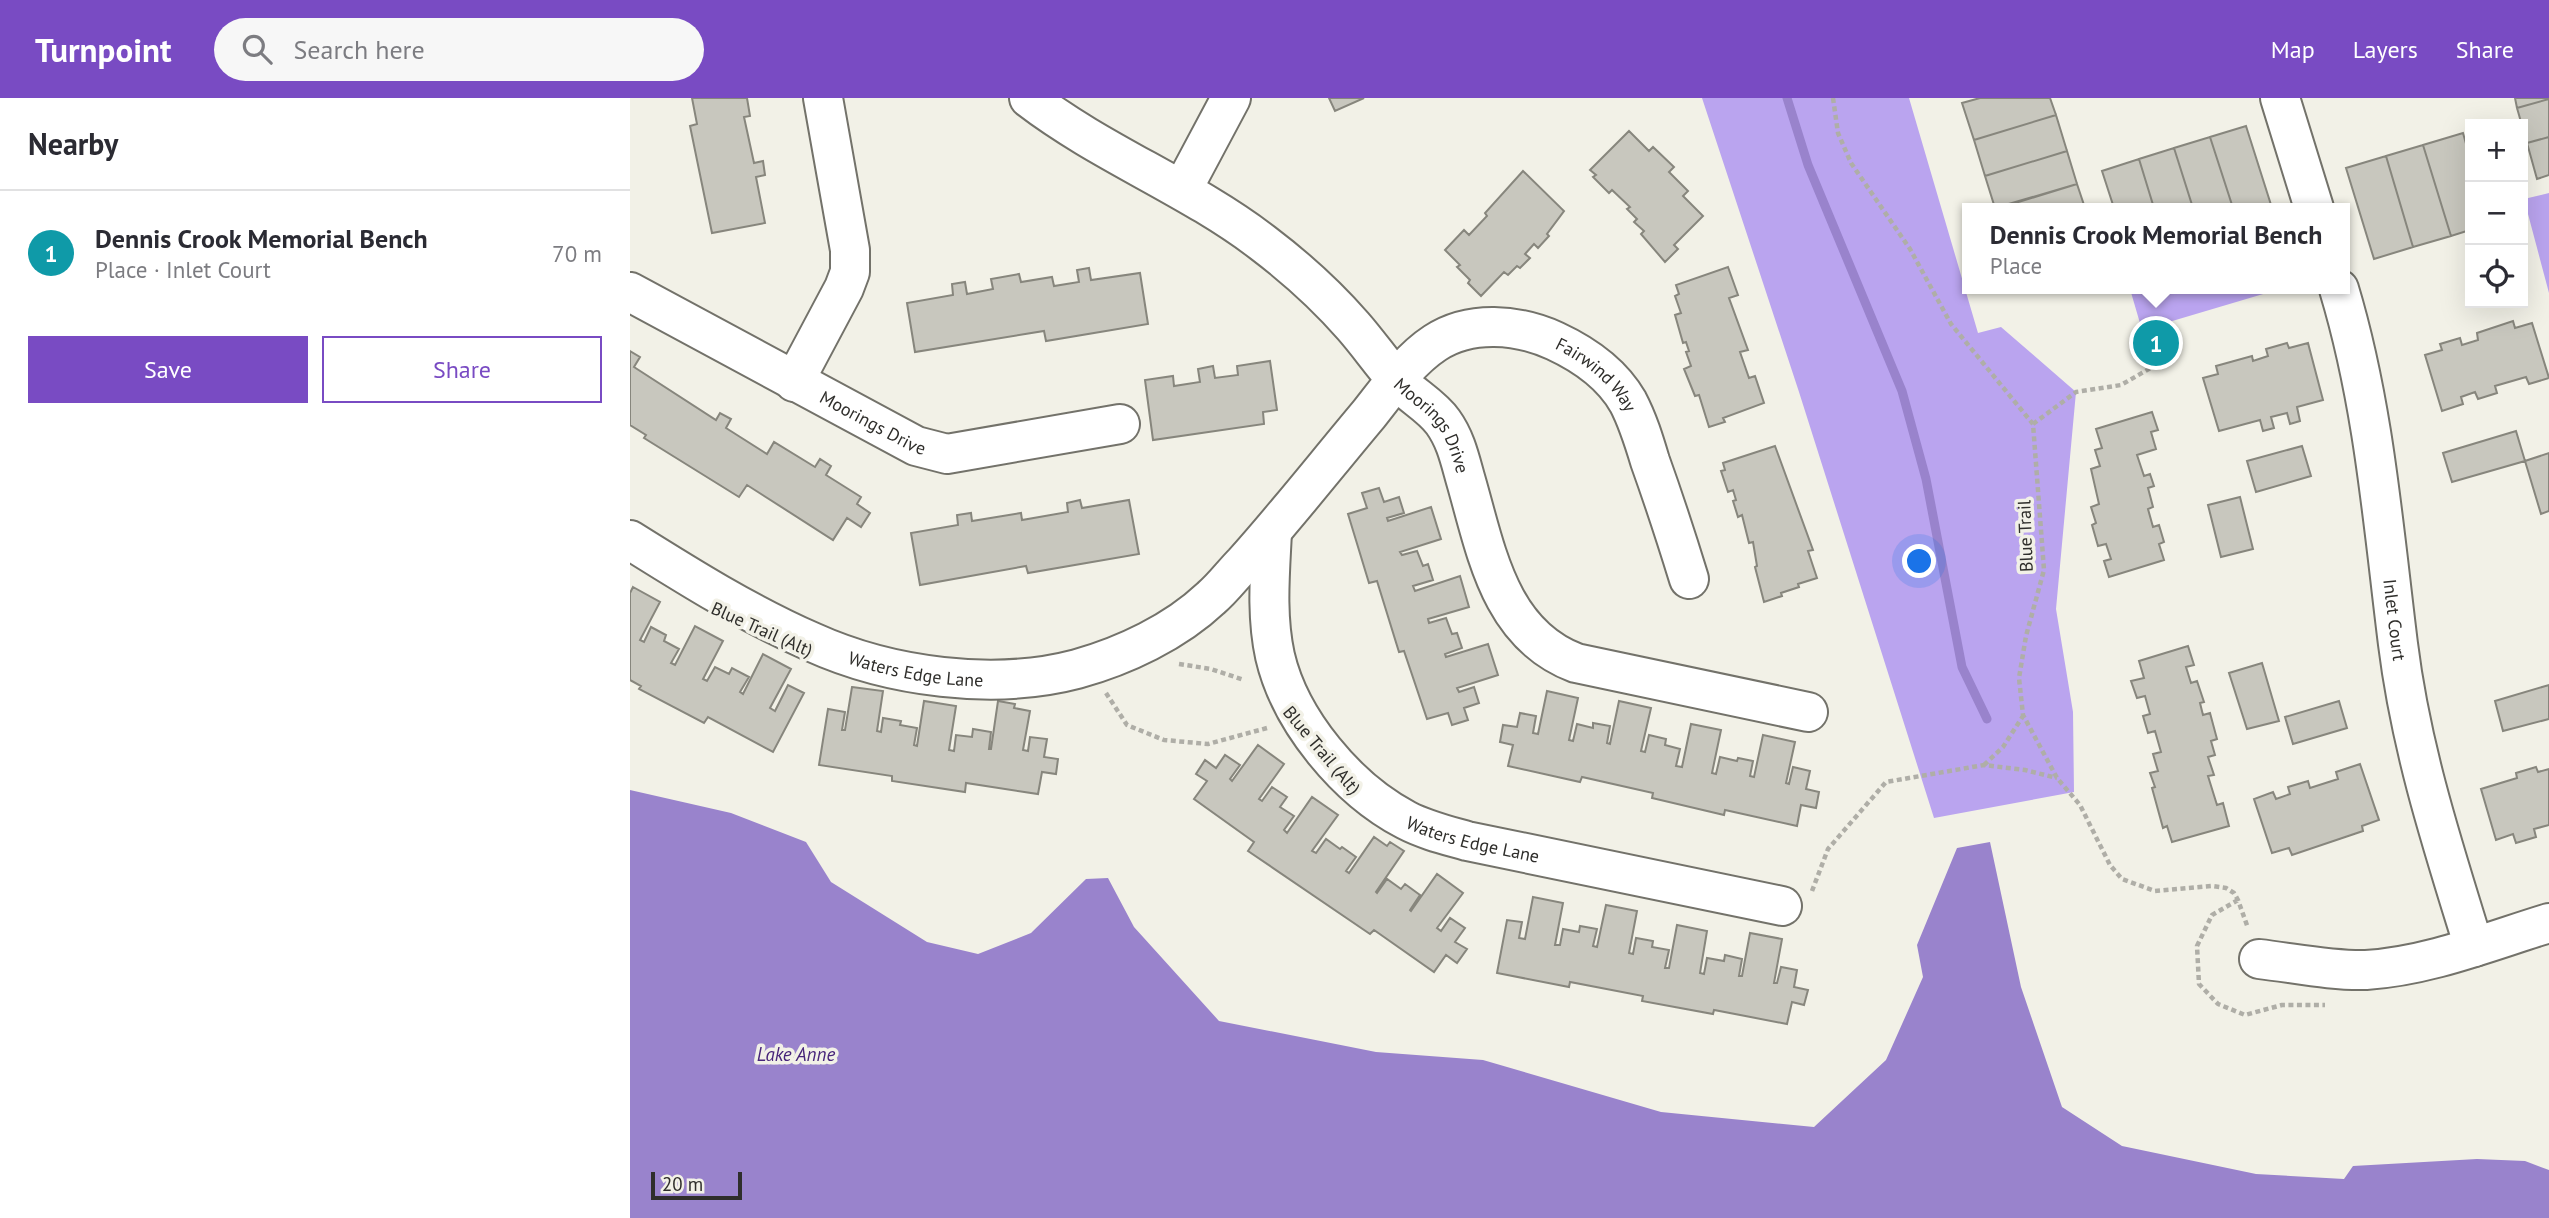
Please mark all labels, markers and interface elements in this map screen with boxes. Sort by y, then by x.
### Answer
search box [214,18,704,81]
text: Turnpoint [35,28,172,71]
icon: search [238,30,276,68]
text: Search here [294,33,425,66]
text: Map [2271,34,2315,65]
text: Layers [2353,34,2418,65]
text: Share [2456,34,2514,65]
map controls [2465,119,2528,308]
button: + [2465,119,2528,182]
text: Nearby [28,124,118,163]
button: − [2465,182,2528,245]
popup [1962,203,2350,294]
text: Dennis Crook Memorial Bench [1990,218,2322,251]
text: Dennis Crook Memorial Bench [95,222,428,255]
text: 1 [44,239,58,268]
text: 70 m [552,239,602,268]
button: locate [2465,245,2528,308]
text: Place [1990,251,2042,280]
text: Place · Inlet Court [95,255,271,284]
pin: 1 [2133,317,2179,369]
street label: Fairwind Way [1552,332,1643,416]
button: Save [28,336,308,403]
button: Share [322,336,602,403]
street label: Moorings Drive [1389,372,1475,476]
street label: Moorings Drive [816,385,928,460]
street label: Blue Trail [2012,499,2038,572]
your location [1902,544,1936,578]
street label: Inlet Court [2379,578,2412,662]
street label: Blue Trail (Alt) [708,596,816,662]
street label: Waters Edge Lane [846,646,984,691]
street label: Blue Trail (Alt) [1278,701,1366,799]
street label: Waters Edge Lane [1403,810,1542,867]
water label: Lake Anne [757,1042,835,1066]
scale bar [651,1169,742,1201]
text: 20 m [662,1172,703,1196]

